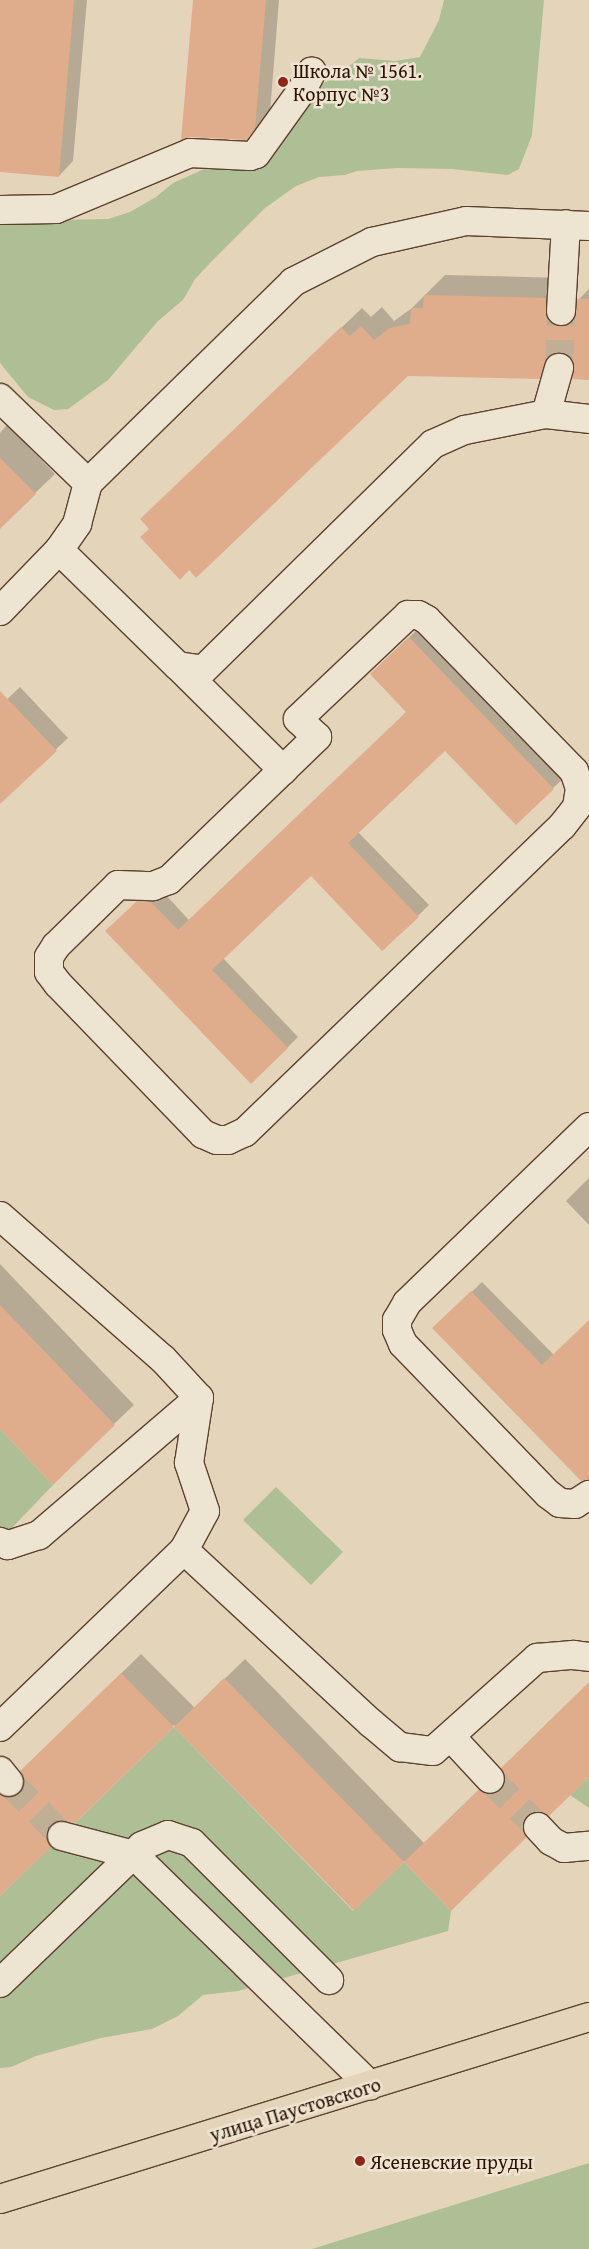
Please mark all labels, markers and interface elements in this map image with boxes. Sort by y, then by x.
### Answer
place label: Школа № 1561. Корпус №3 [293,58,422,105]
marker: Школа № 1561. Корпус №3 [277,76,289,88]
street label: улица Паустовского [207,2072,383,2146]
place label: Ясеневские пруды [370,2149,533,2173]
marker: Ясеневские пруды [354,2155,366,2167]

